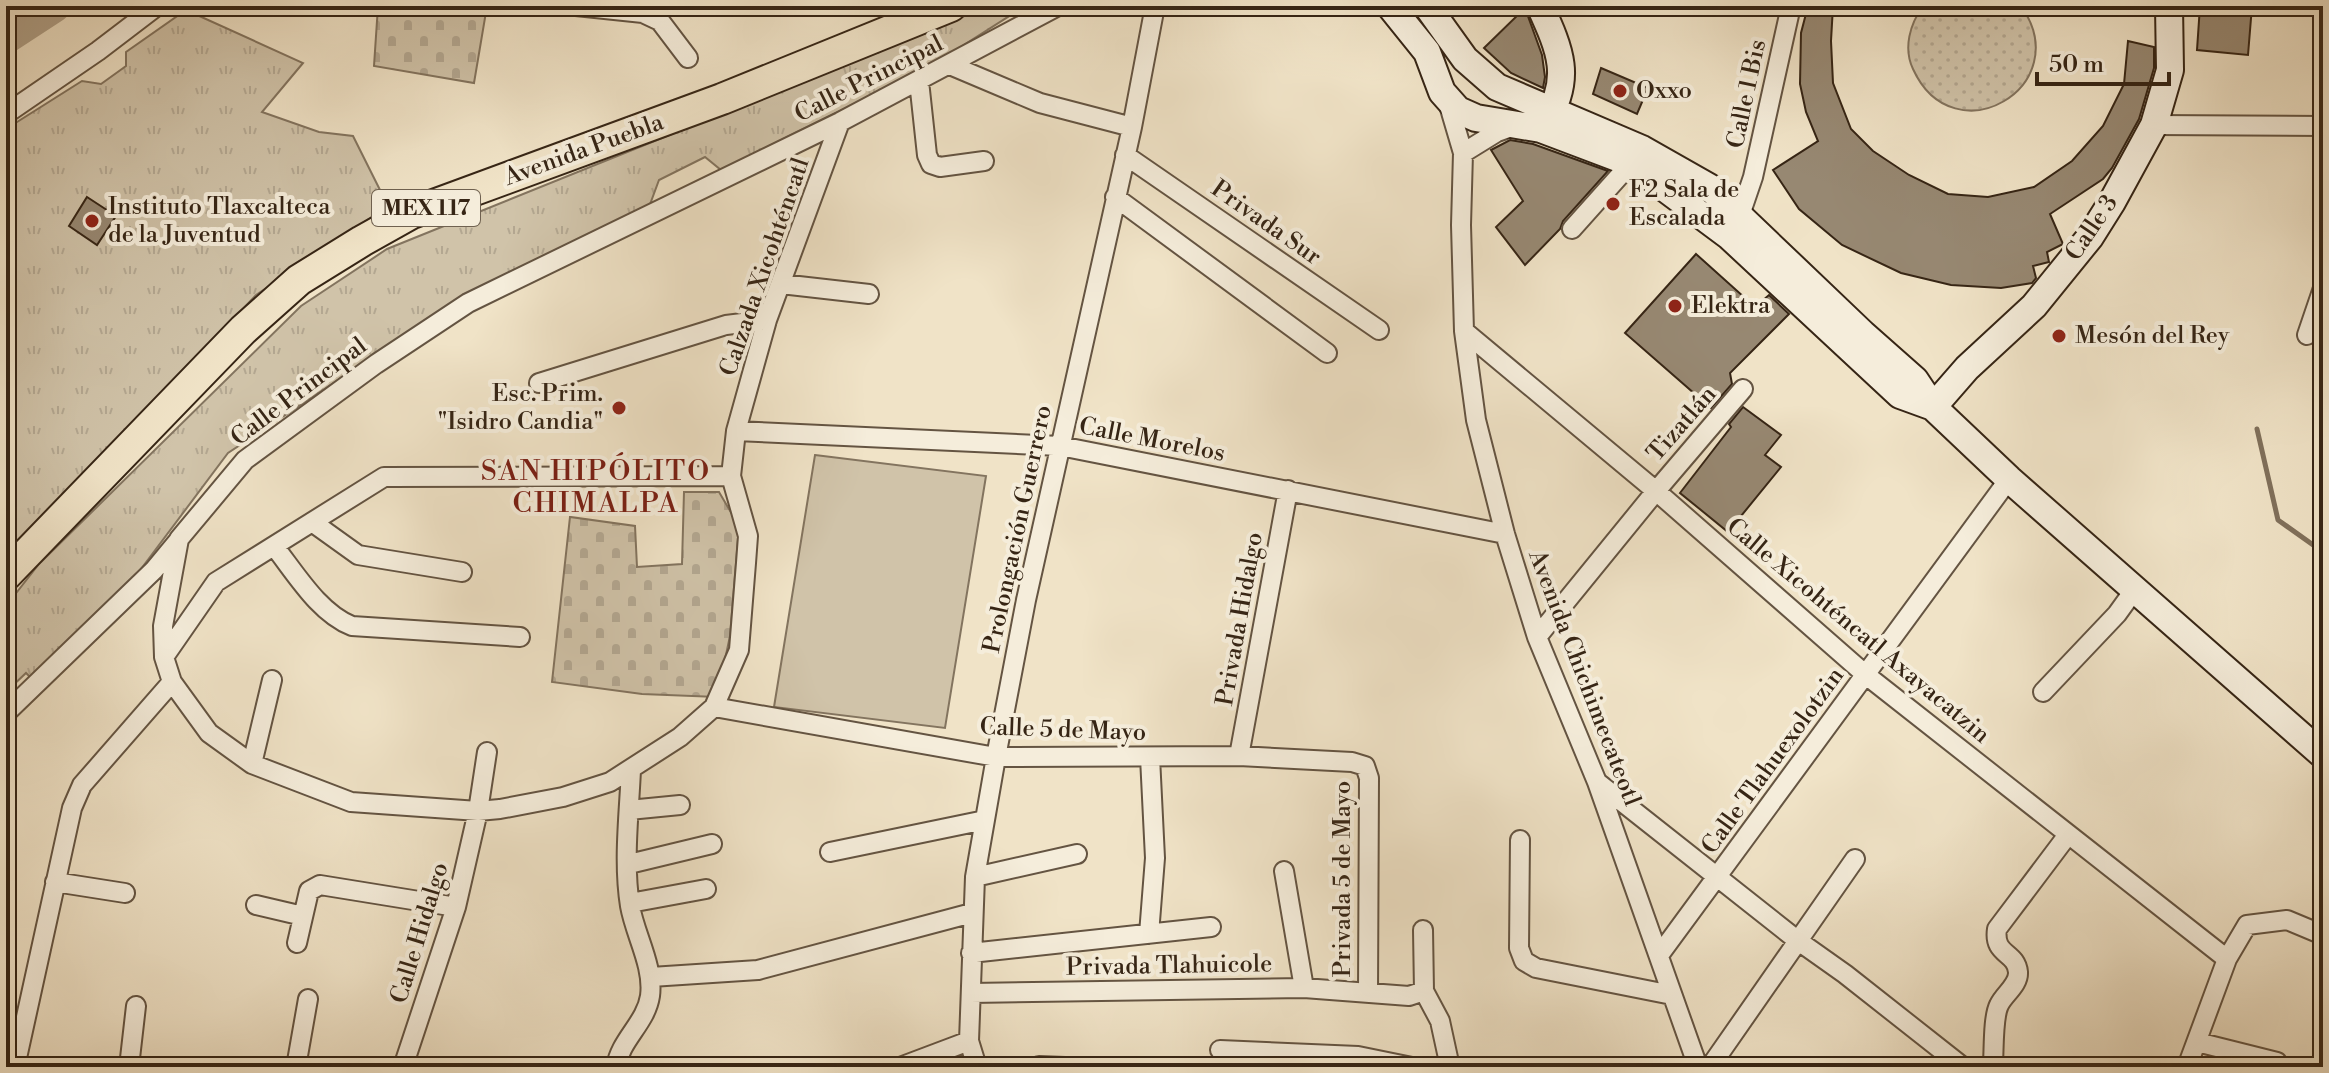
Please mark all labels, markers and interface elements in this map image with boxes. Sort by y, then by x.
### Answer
street label: Calle Principal [790,29,948,129]
scale bar [2037,36,2169,86]
street label: Calle 1 Bis [1721,37,1773,151]
text: 50 m [2049,50,2104,80]
place label: Oxxo [1636,76,1692,106]
marker: Oxxo [1611,82,1629,100]
street label: Avenida Puebla [499,107,669,193]
street label: Calzada Xicohténcatl [714,154,816,380]
street label: Privada Sur [1205,174,1327,272]
place label: F2 Sala de Escalada [1629,175,1739,233]
street label: Calle 3 [2059,189,2125,267]
road number: MEX 117 [372,190,480,226]
place label: Instituto Tlaxcalteca de la Juventud [108,192,331,250]
marker: F2 Sala de Escalada [1604,195,1622,213]
marker: Instituto Tlaxcalteca de la Juventud [83,212,101,230]
place label: Elektra [1691,291,1771,321]
marker: Elektra [1666,297,1684,315]
place label: Mesón del Rey [2075,321,2230,351]
marker: Mesón del Rey [2050,327,2068,345]
street label: Calle Principal [225,331,373,453]
place label: Esc. Prim. "Isidro Candia" [438,379,603,437]
street label: Tizatlán [1641,380,1723,468]
marker: Esc. Prim. "Isidro Candia" [610,399,628,417]
street label: Prolongación Guerrero [977,402,1059,656]
street label: Calle Morelos [1076,411,1228,469]
district label: SAN HIPÓLITO CHIMALPA [481,452,711,521]
street label: Calle Xicohténcatl Axayacatzin [1720,512,1996,750]
street label: Privada Hidalgo [1210,530,1270,708]
street label: Avenida Chichimecateotl [1521,545,1647,810]
street label: Calle Tlahuexolotzin [1695,662,1851,860]
street label: Calle 5 de Mayo [979,712,1147,748]
street label: Privada 5 de Mayo [1328,781,1358,977]
street label: Calle Hidalgo [384,859,456,1007]
street label: Privada Tlahuicole [1066,949,1272,983]

